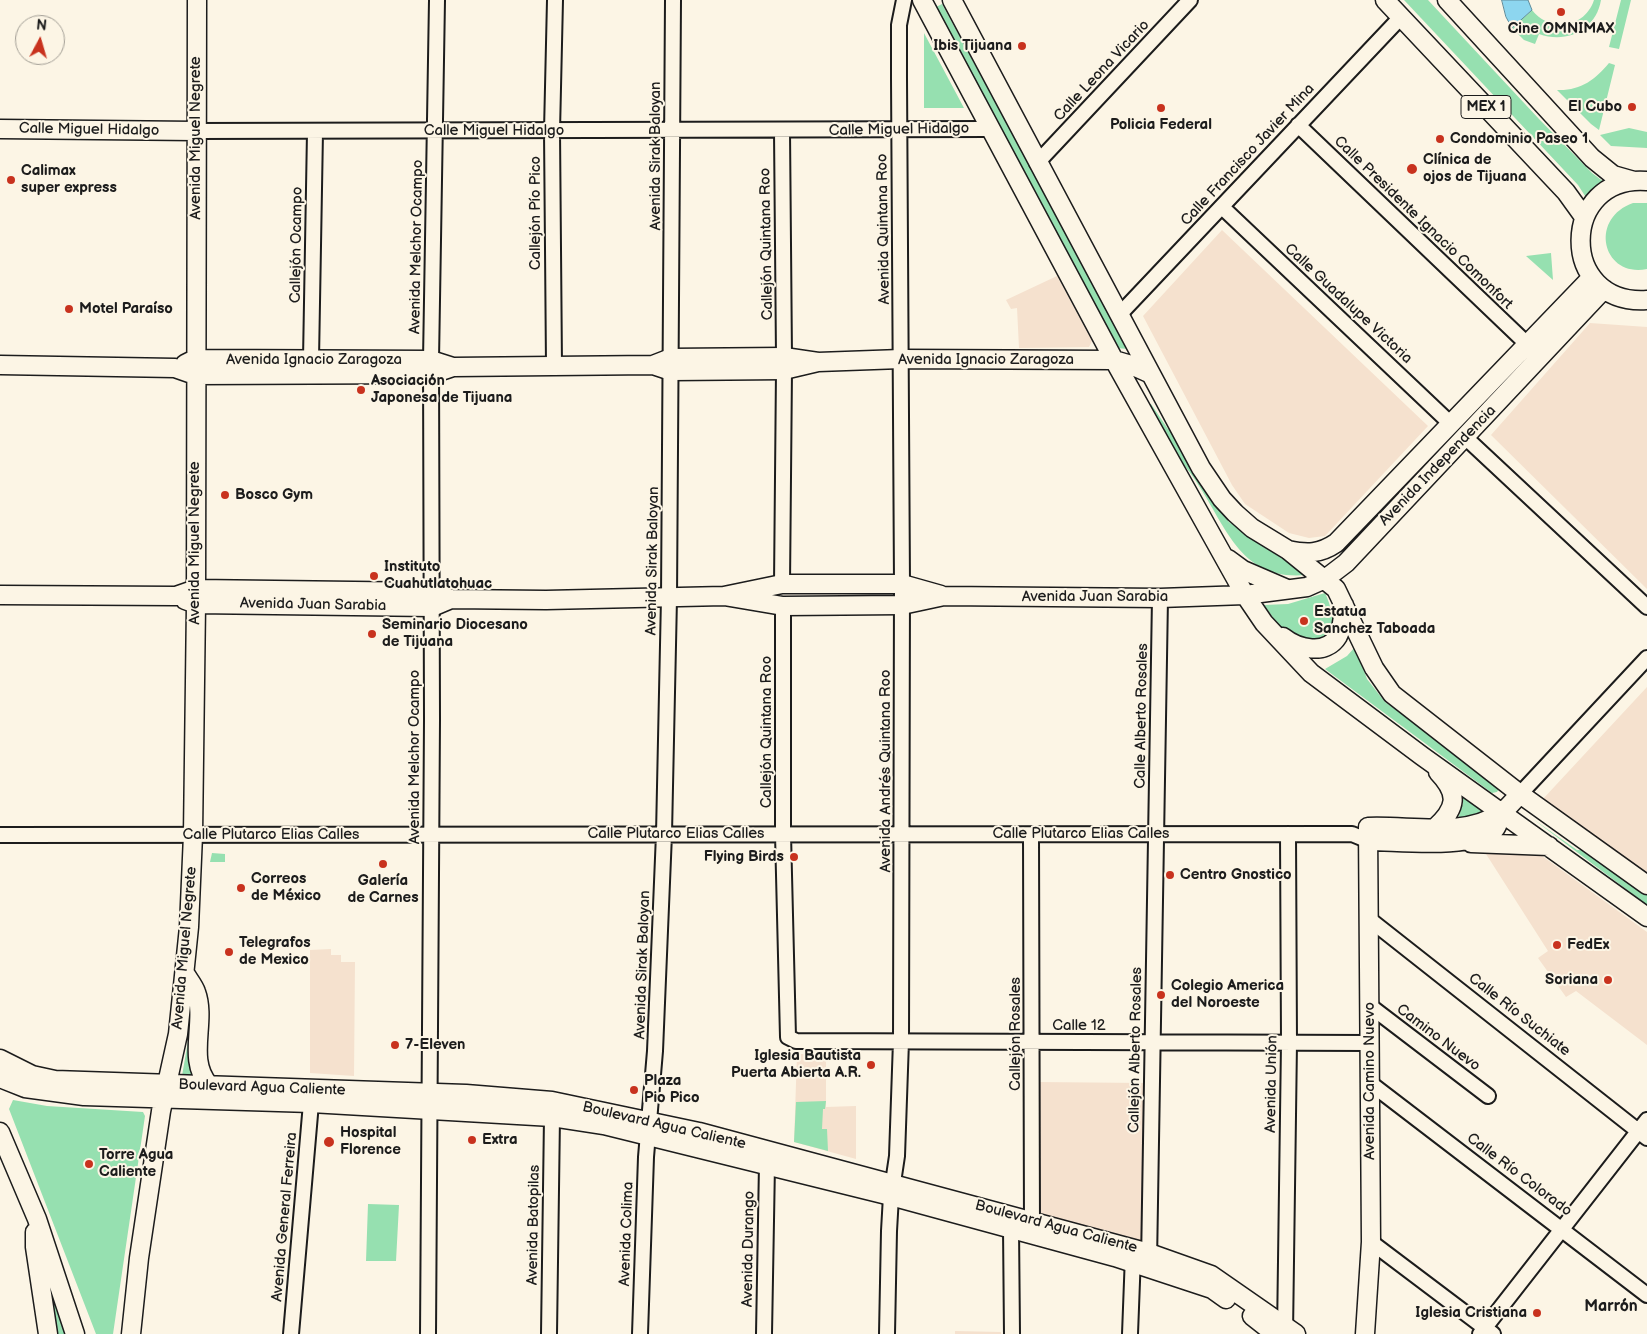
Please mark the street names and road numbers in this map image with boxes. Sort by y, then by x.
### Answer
street label: Calle Leona Vicario [1050,17,1154,125]
street label: Avenida Miguel Negrete [187,56,205,220]
street label: Calle Francisco Javier Mina [1177,80,1319,230]
street label: Avenida Sirak Baloyan [647,81,665,231]
road number: MEX 1 [1461,95,1511,118]
street label: Calle Miguel Hidalgo [19,120,159,140]
street label: Calle Miguel Hidalgo [829,120,969,140]
street label: Calle Miguel Hidalgo [424,122,564,140]
street label: Calle Presidente Ignacio Comonfort [1330,133,1516,313]
street label: Avenida Quintana Roo [874,153,894,305]
street label: Callejón Pío Pico [527,156,545,270]
street label: Avenida Melchor Ocampo [406,160,428,334]
street label: Callejón Quintana Roo [757,168,777,320]
street label: Callejón Ocampo [287,187,307,303]
street label: Calle Guadalupe Victoria [1280,240,1416,368]
street label: Avenida Ignacio Zaragoza [226,351,402,369]
street label: Avenida Ignacio Zaragoza [898,351,1074,369]
street label: Avenida Independencia [1376,402,1500,530]
street label: Avenida Miguel Negrete [186,461,204,625]
street label: Avenida Sirak Baloyan [643,486,663,636]
street label: Avenida Juan Sarabia [1022,588,1168,606]
street label: Avenida Juan Sarabia [240,595,386,615]
street label: Calle Alberto Rosales [1132,643,1152,789]
street label: Callejón Quintana Roo [758,656,776,808]
street label: Avenida Melchor Ocampo [406,670,424,844]
street label: Avenida Andrés Quintana Roo [877,670,895,872]
street label: Calle Plutarco Elias Calles [588,825,764,843]
street label: Calle Plutarco Elias Calles [993,825,1169,843]
street label: Calle Plutarco Elias Calles [183,826,359,844]
street label: Avenida Miguel Negrete [169,866,201,1030]
street label: Avenida Sirak Baloyan [631,890,655,1040]
street label: Callejón Alberto Rosales [1126,967,1146,1133]
street label: Calle Río Suchiate [1465,970,1573,1060]
street label: Callejón Rosales [1007,977,1025,1091]
street label: Camino Nuevo [1393,1001,1483,1075]
street label: Avenida Camino Nuevo [1361,1002,1379,1160]
street label: Calle 12 [1052,1017,1106,1035]
street label: Avenida Unión [1262,1035,1282,1133]
street label: Boulevard Agua Caliente [178,1076,346,1100]
street label: Boulevard Agua Caliente [581,1098,747,1154]
street label: Calle Río Colorado [1463,1130,1575,1220]
street label: Avenida General Ferreira [269,1131,301,1303]
street label: Avenida Batopilas [524,1165,544,1285]
street label: Avenida Colima [616,1181,638,1287]
street label: Avenida Durango [739,1191,759,1307]
street label: Boulevard Agua Caliente [973,1197,1139,1257]

